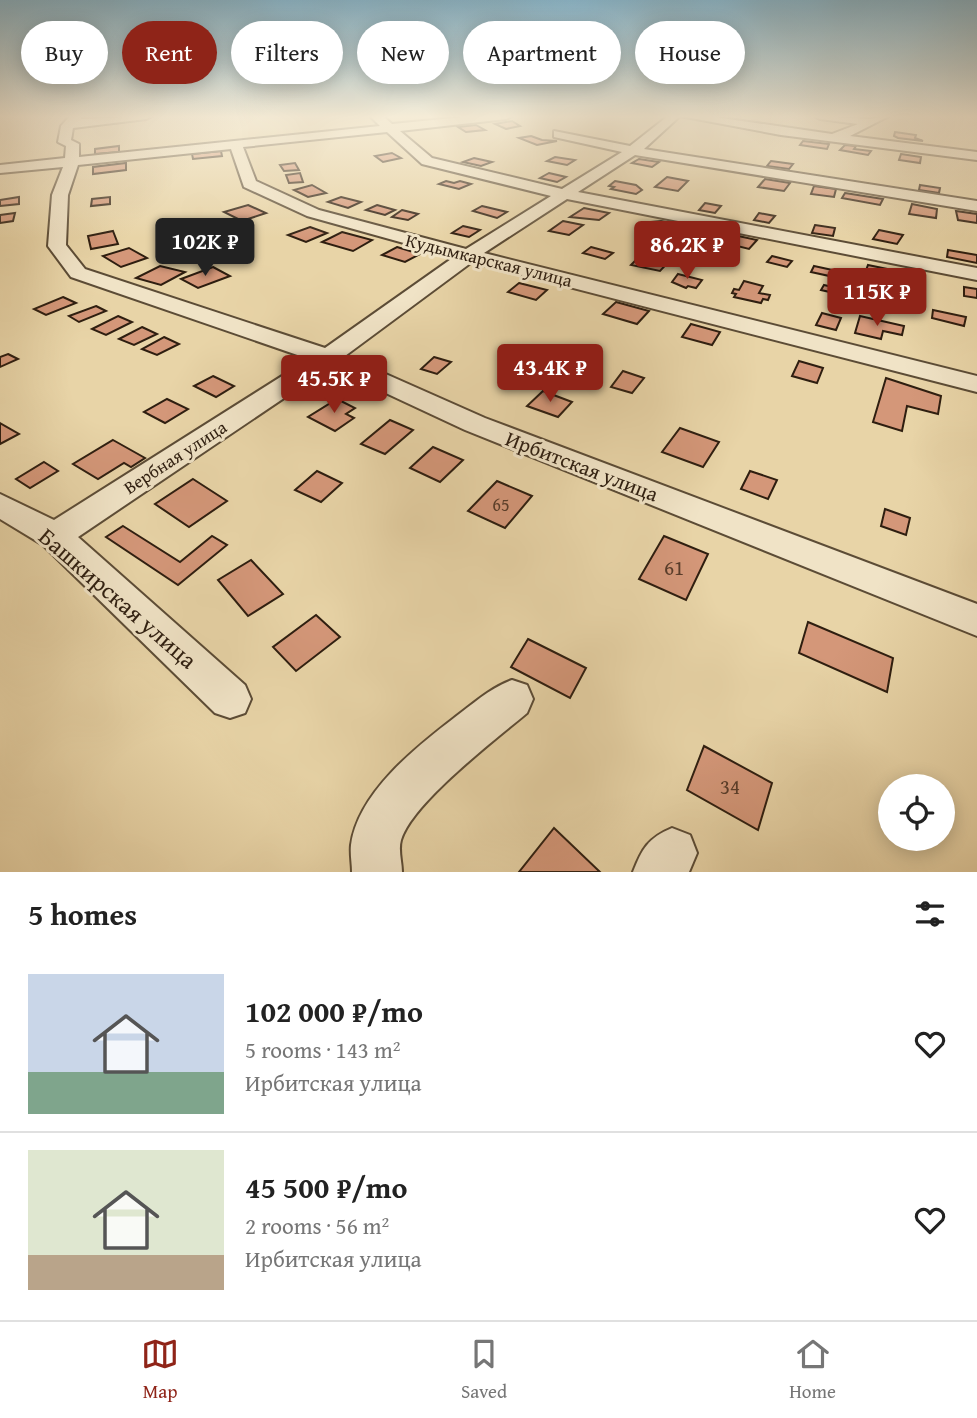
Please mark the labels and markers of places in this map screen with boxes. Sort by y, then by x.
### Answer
pin: 102K ₽ [148,218,262,278]
pin: 86.2K ₽ [622,222,752,281]
pin: 115K ₽ [820,268,934,328]
pin: 43.4K ₽ [485,344,615,404]
pin: 45.5K ₽ [269,356,399,415]

